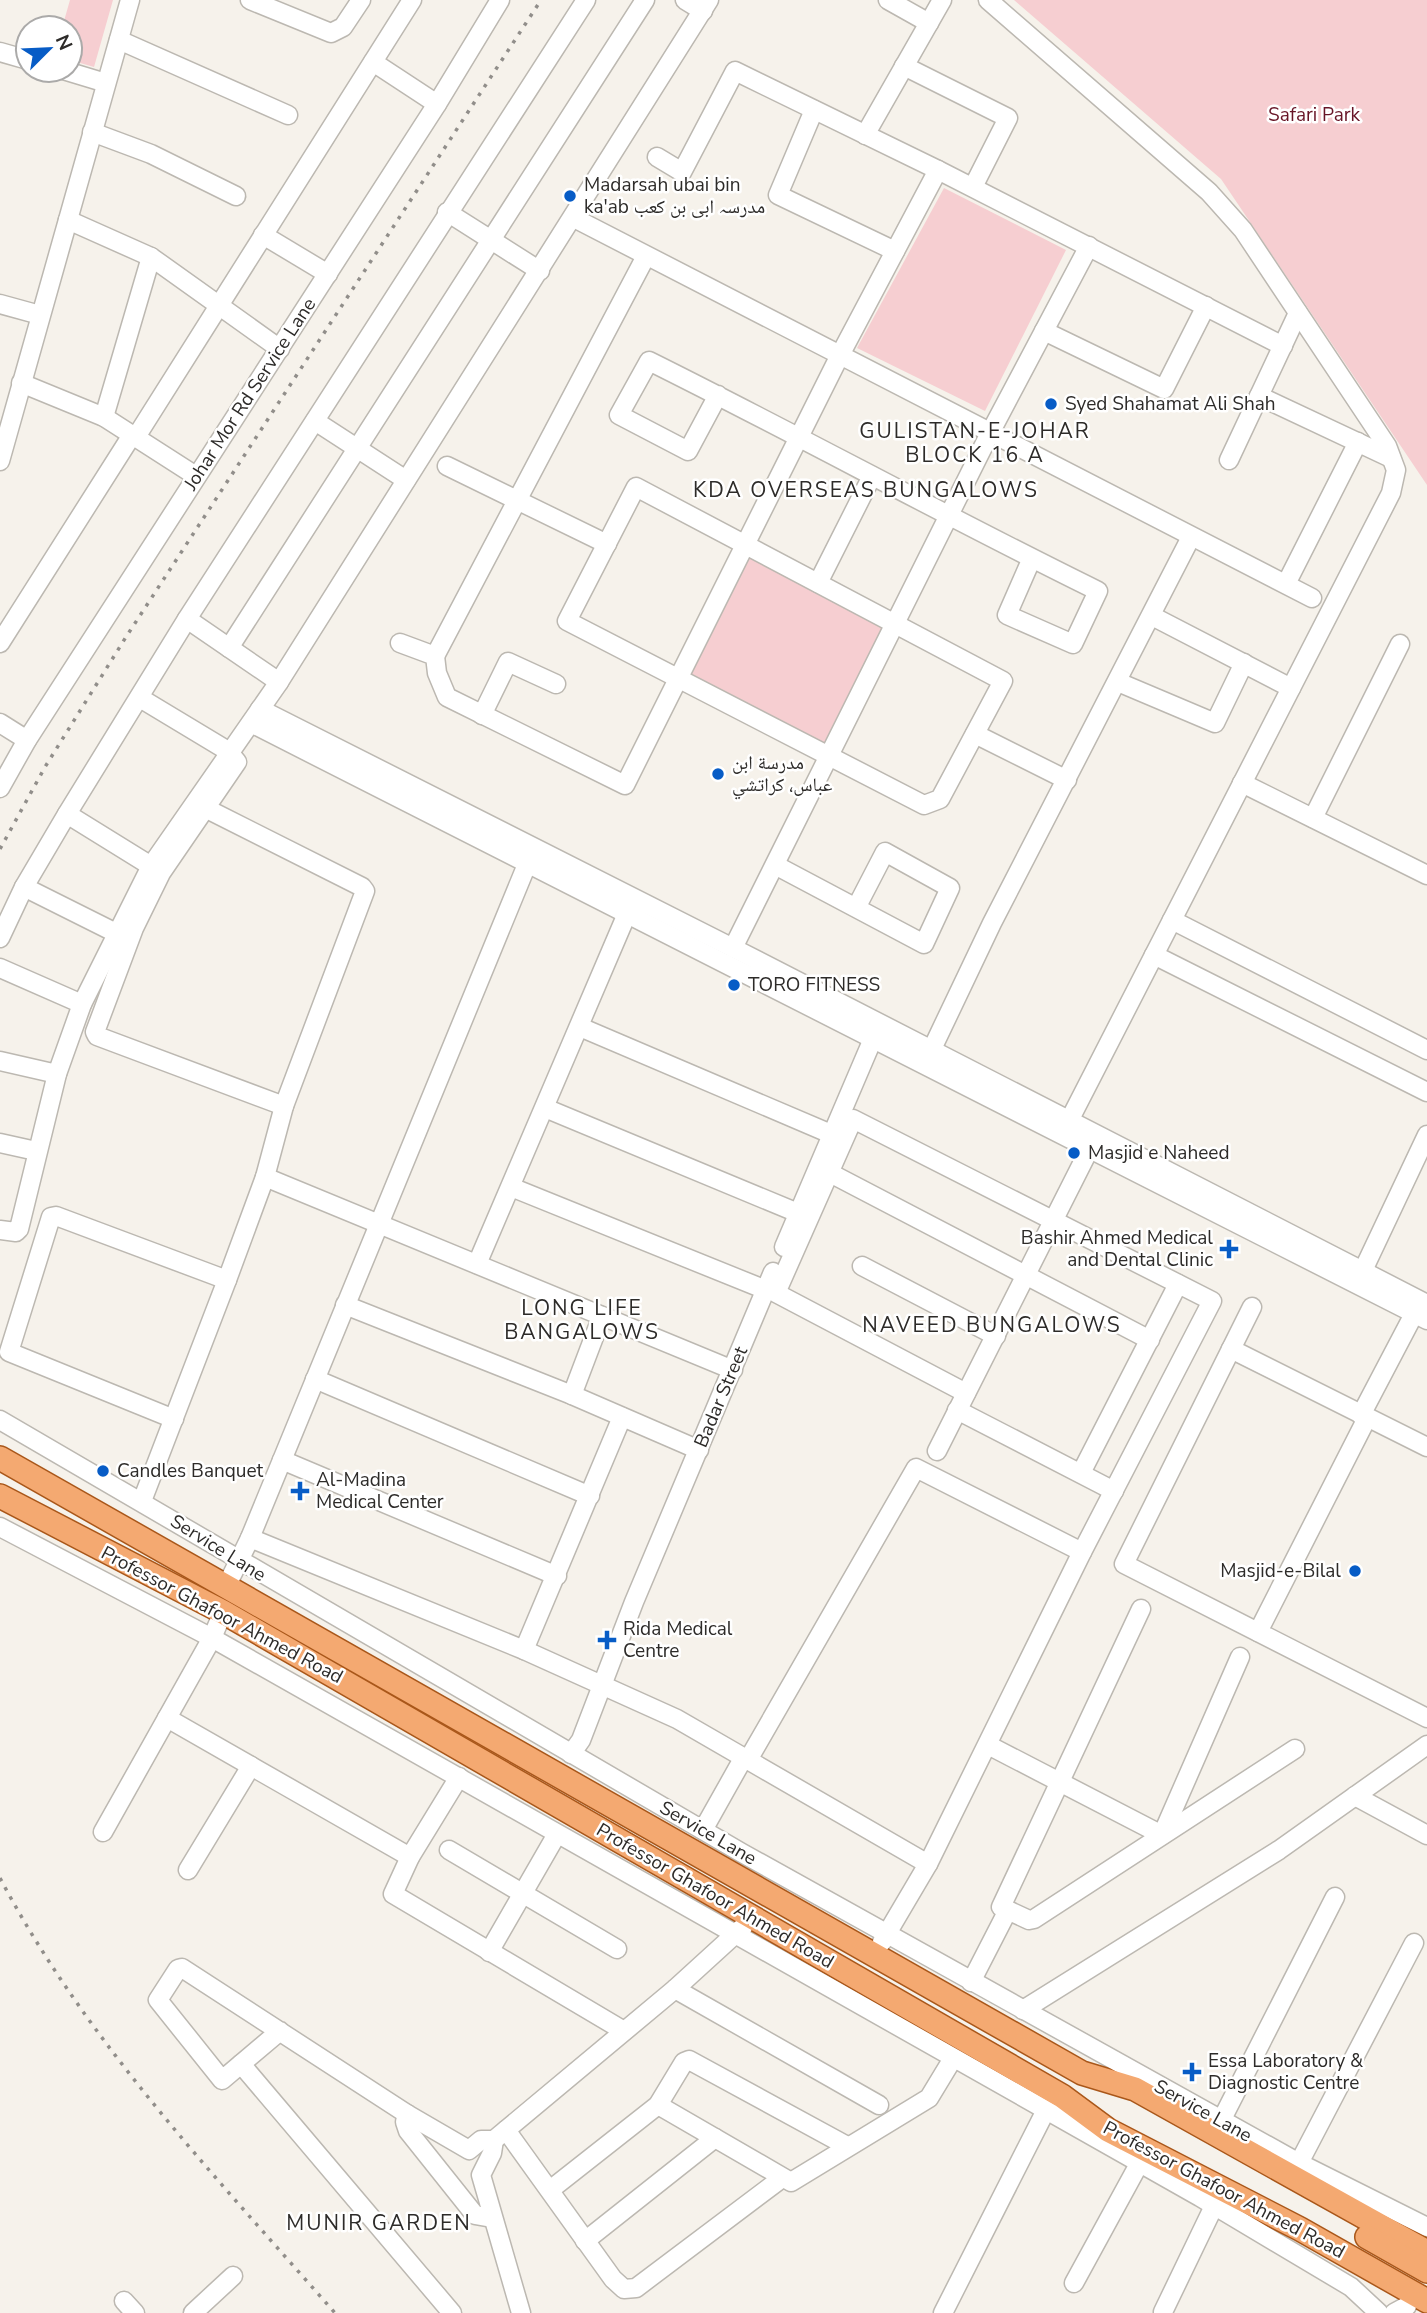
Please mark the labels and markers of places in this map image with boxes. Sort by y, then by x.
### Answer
place label: Madarsah ubai bin ka'ab مدرسہ ابی بن کعب [584,172,765,220]
marker: Madarsah ubai bin ka'ab مدرسہ ابی بن کعب [562,188,578,204]
place label: Syed Shahamat Ali Shah [1065,391,1276,417]
marker: Syed Shahamat Ali Shah [1043,396,1059,412]
place label: مدرسة ابن عباس، كراتشي [732,750,833,800]
marker: مدرسة ابن عباس، كراتشي [710,766,726,782]
place label: TORO FITNESS [748,972,880,998]
marker: TORO FITNESS [726,977,742,993]
place label: Masjid e Naheed [1088,1140,1230,1166]
marker: Masjid e Naheed [1066,1145,1082,1161]
place label: Bashir Ahmed Medical and Dental Clinic [1021,1225,1213,1273]
marker: Bashir Ahmed Medical and Dental Clinic [1219,1239,1239,1259]
place label: Candles Banquet [117,1458,264,1484]
marker: Candles Banquet [95,1463,111,1479]
place label: Al-Madina Medical Center [316,1467,444,1515]
marker: Al-Madina Medical Center [290,1481,310,1501]
place label: Masjid-e-Bilal [1220,1558,1341,1584]
marker: Masjid-e-Bilal [1347,1563,1363,1579]
place label: Rida Medical Centre [623,1616,733,1664]
marker: Rida Medical Centre [597,1630,617,1650]
place label: Essa Laboratory & Diagnostic Centre [1208,2048,1363,2096]
marker: Essa Laboratory & Diagnostic Centre [1182,2062,1202,2082]

